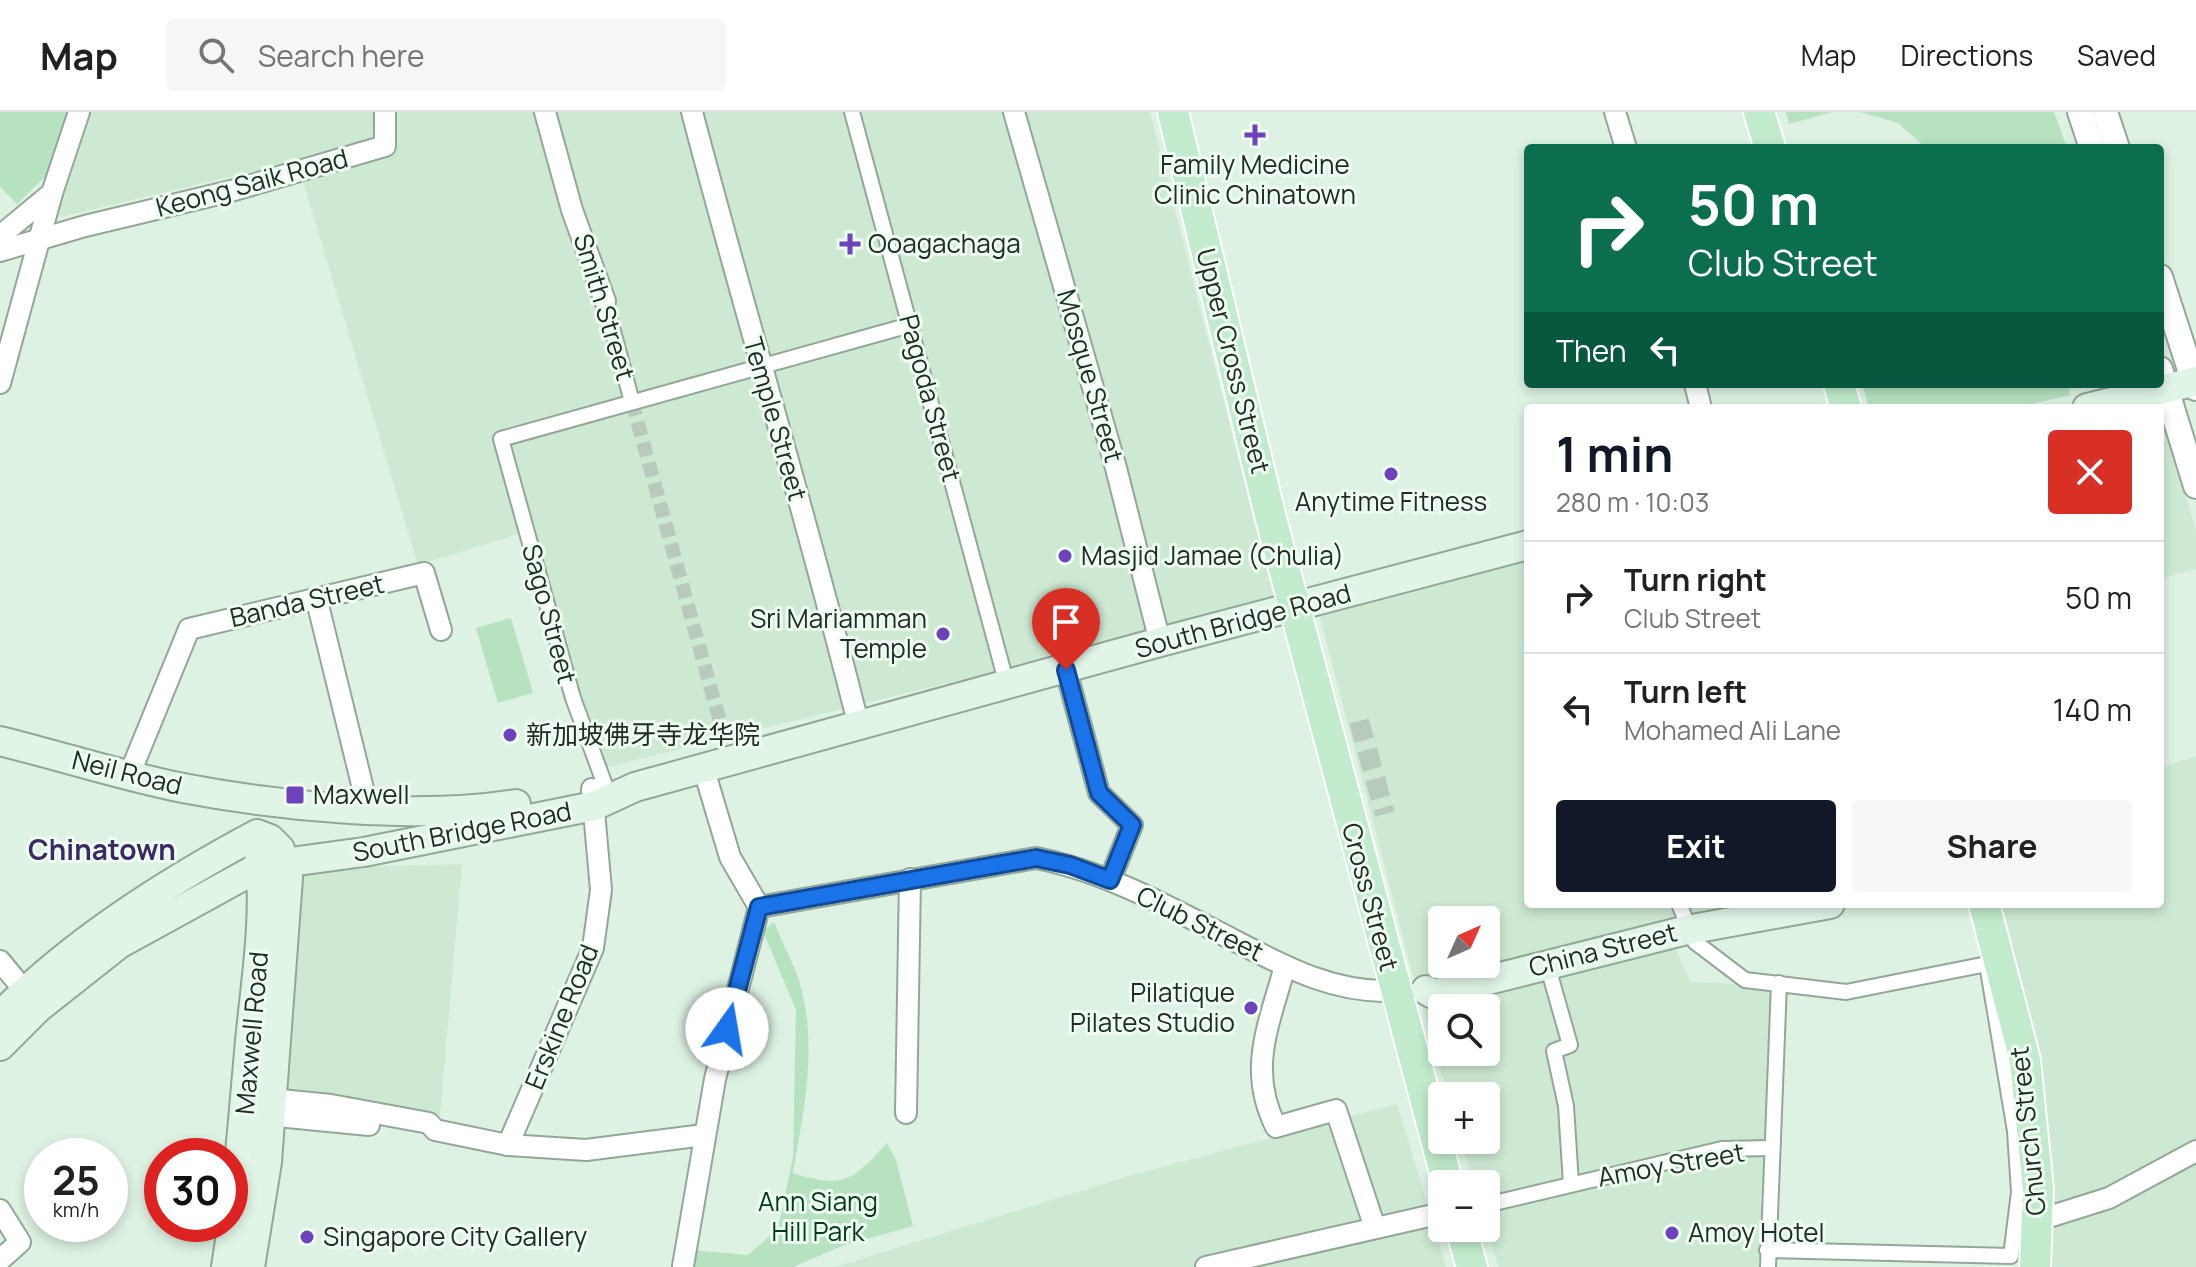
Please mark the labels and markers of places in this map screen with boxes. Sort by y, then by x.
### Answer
marker: Family Medicine Clinic Chinatown [1244,124,1266,146]
place label: Family Medicine Clinic Chinatown [1154,146,1356,212]
place label: Ooagachaga [868,225,1021,261]
marker: Ooagachaga [839,233,861,255]
marker: Anytime Fitness [1382,465,1400,483]
place label: Anytime Fitness [1295,483,1487,519]
place label: Masjid Jamae (Chulia) [1081,537,1344,573]
marker: Masjid Jamae (Chulia) [1056,547,1074,565]
pin [1032,588,1100,670]
place label: Sri Mariamman Temple [750,600,927,666]
marker: Sri Mariamman Temple [934,625,952,643]
place label: 新加坡佛牙寺龙华院 [526,716,760,752]
marker: 新加坡佛牙寺龙华院 [501,726,519,744]
place label: Maxwell [313,776,410,812]
marker: Maxwell [284,784,306,806]
place label: Pilatique Pilates Studio [1070,974,1235,1040]
marker: Pilatique Pilates Studio [1242,999,1260,1017]
place label: Amoy Hotel [1688,1214,1825,1250]
place label: Singapore City Gallery [323,1218,588,1254]
marker: Amoy Hotel [1663,1224,1681,1242]
marker: Singapore City Gallery [298,1228,316,1246]

